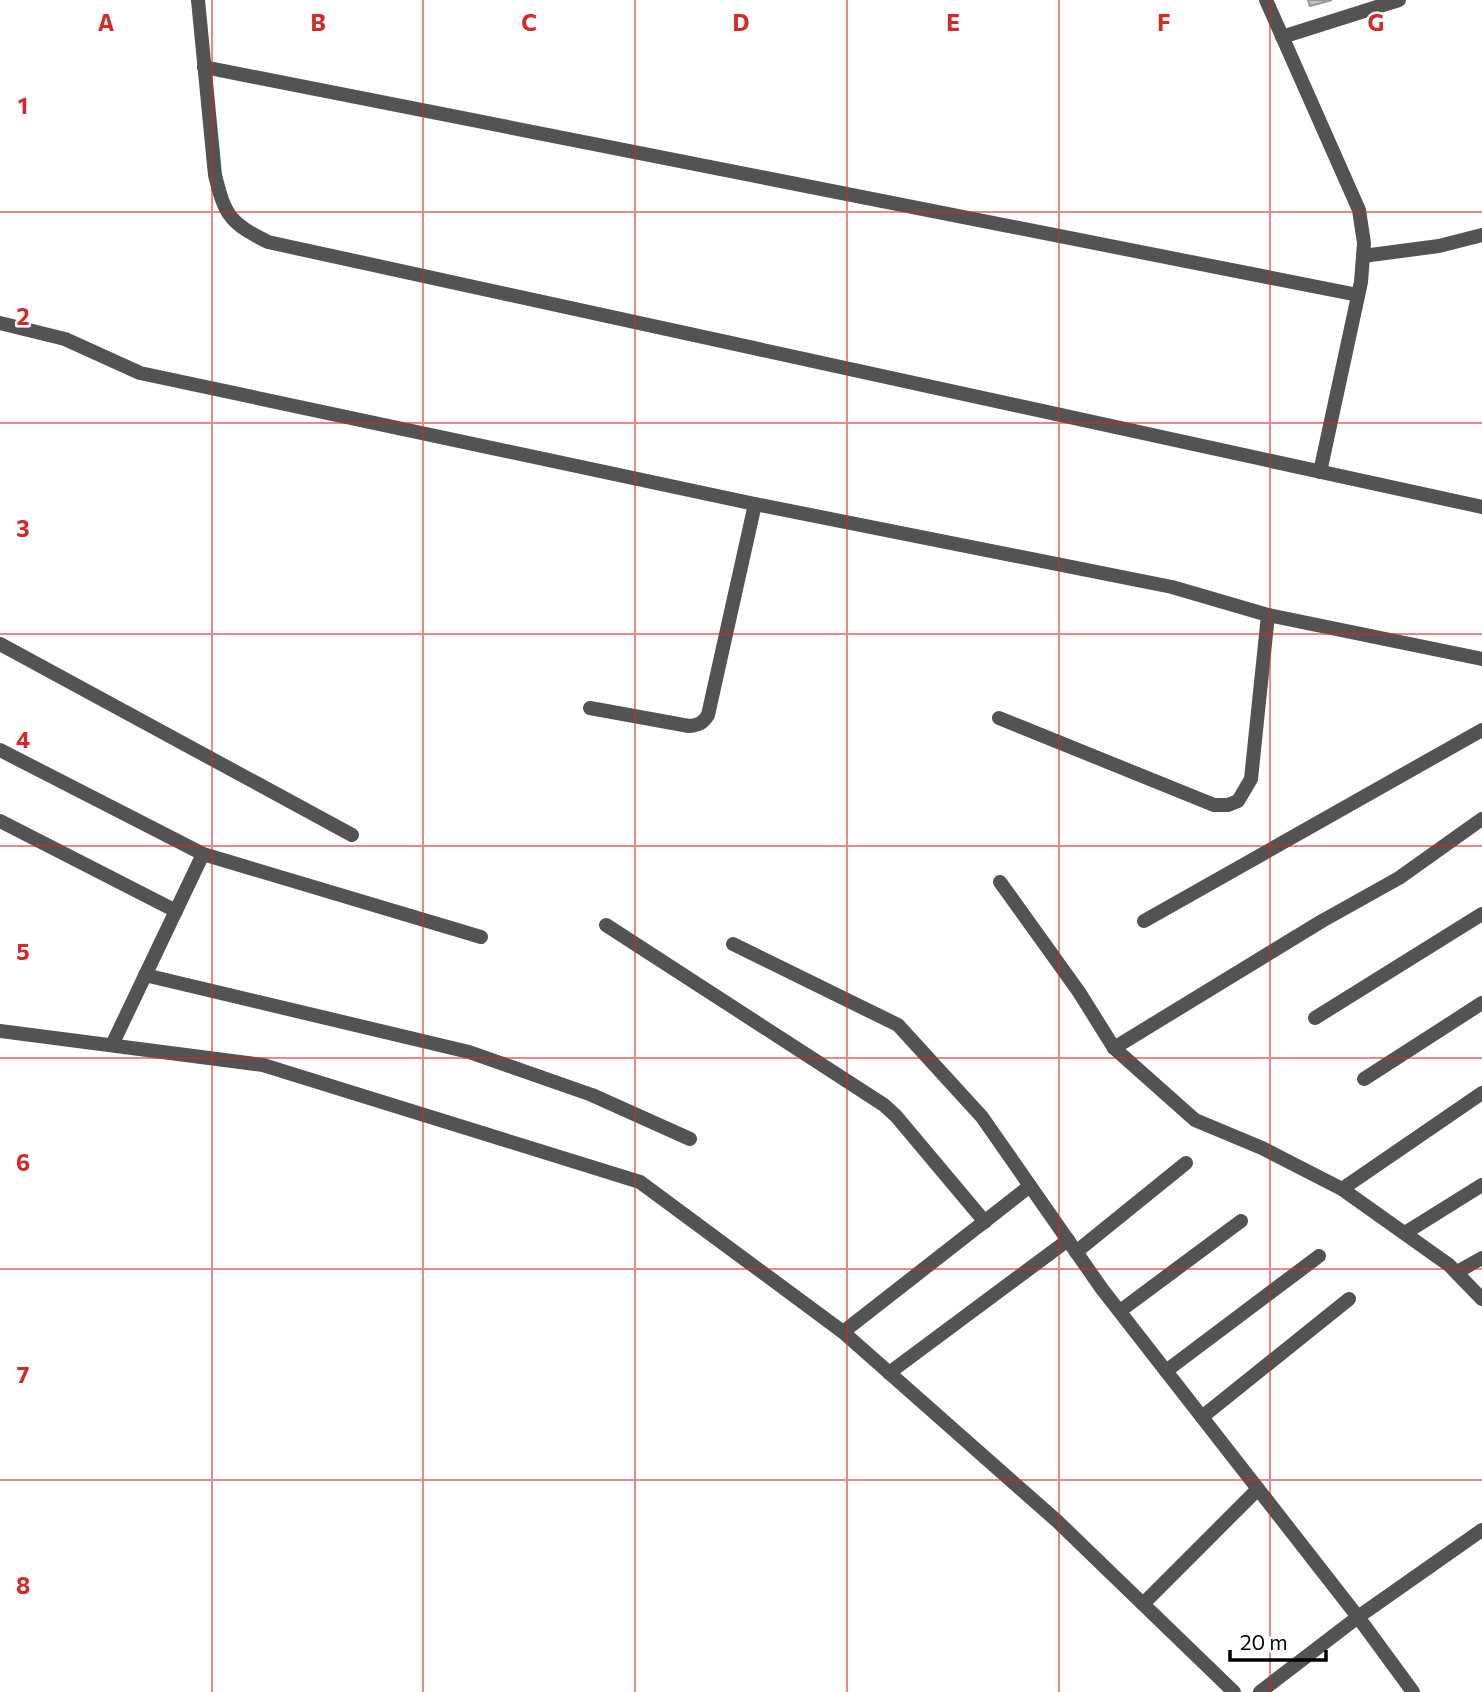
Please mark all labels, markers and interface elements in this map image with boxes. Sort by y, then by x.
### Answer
text: A [98,8,115,36]
text: B [310,8,326,36]
text: C [521,8,537,36]
text: D [733,8,750,36]
text: E [946,8,960,36]
text: F [1157,8,1171,36]
text: G [1368,8,1384,36]
text: 1 [18,91,28,119]
text: 2 [16,302,30,330]
text: 3 [16,514,30,542]
text: 4 [16,725,30,753]
text: 5 [16,937,30,965]
text: 6 [16,1148,30,1176]
text: 7 [17,1360,29,1388]
text: 8 [16,1571,30,1599]
scale bar [1230,1618,1326,1662]
text: 20 m [1240,1629,1288,1654]

